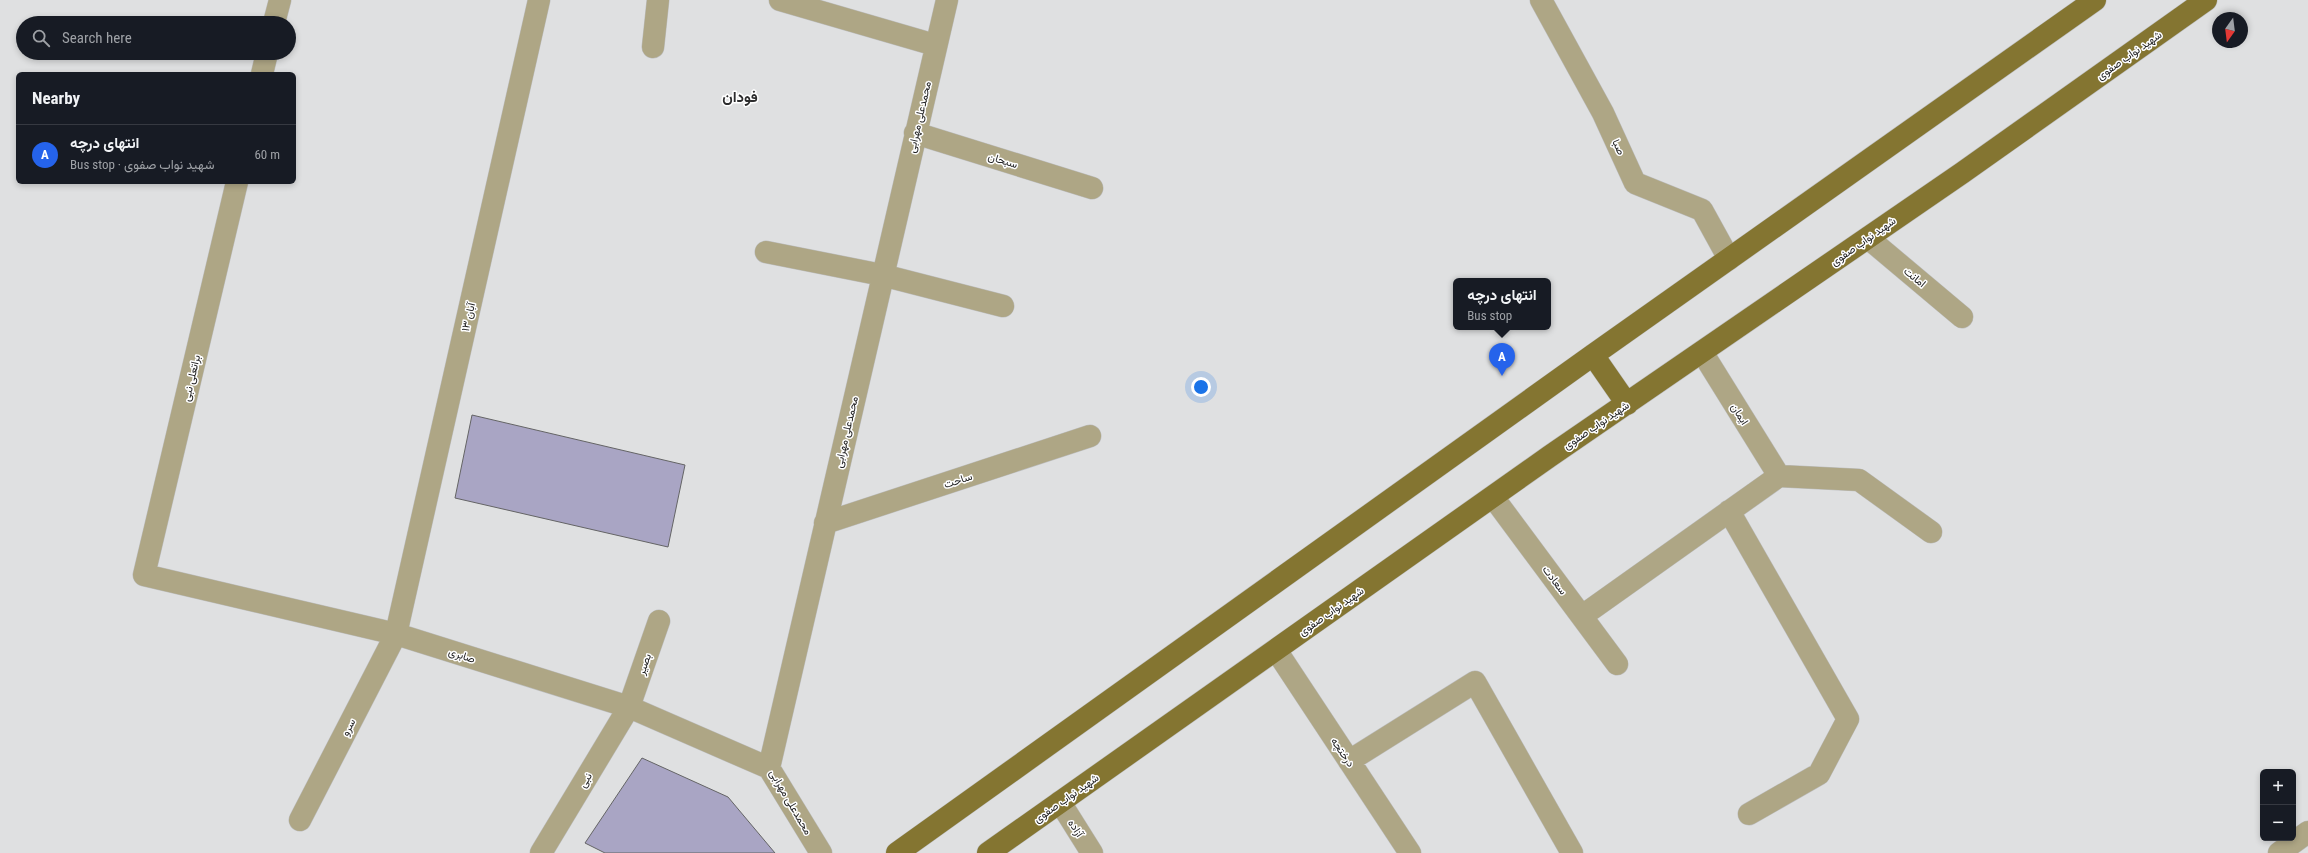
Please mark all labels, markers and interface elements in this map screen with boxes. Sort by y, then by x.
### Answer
north arrow [2212,12,2248,48]
search box [16,16,296,60]
icon: search [30,27,52,49]
street label: شهید نواب صفوی [2094,28,2165,83]
text: Search here [62,29,132,47]
street label: محمدعلی مهرابی [905,80,934,154]
text: Nearby [32,88,80,108]
district label: فودان [722,88,758,106]
text: انتهای درچه [70,134,139,152]
street label: صبا [1609,137,1628,157]
text: A [41,147,49,162]
text: 60 m [254,147,280,162]
street label: سبحان [986,150,1020,171]
text: Bus stop · شهید نواب صفوی [70,157,215,172]
street label: شهید نواب صفوی [1828,214,1899,269]
street label: امانت [1901,264,1928,290]
popup [1453,278,1551,330]
text: انتهای درچه [1467,286,1537,304]
street label: ۱۳ آبان [459,300,478,333]
text: Bus stop [1467,308,1512,323]
pin: A [1489,343,1515,376]
street label: براتعلی نبی [180,354,203,403]
your location [1191,377,1211,397]
street label: محمدعلی مهرابی [832,395,861,469]
street label: شهید نواب صفوی [1561,398,1632,452]
street label: ایمان [1728,401,1751,427]
street label: ساحت [942,470,974,491]
street label: سعادت [1540,563,1570,598]
street label: شهید نواب صفوی [1296,584,1367,639]
street label: صابری [447,645,477,666]
street label: بصیر [635,652,654,677]
street label: سرو [339,716,358,738]
street label: درختچه [1327,735,1357,770]
street label: محمدعلی مهرابی [767,767,815,837]
map controls [2260,769,2296,841]
button: + [2260,769,2296,805]
street label: نبی [576,770,595,790]
street label: شهید نواب صفوی [1031,771,1102,826]
button: − [2260,805,2296,841]
street label: آزاده [1065,817,1087,841]

